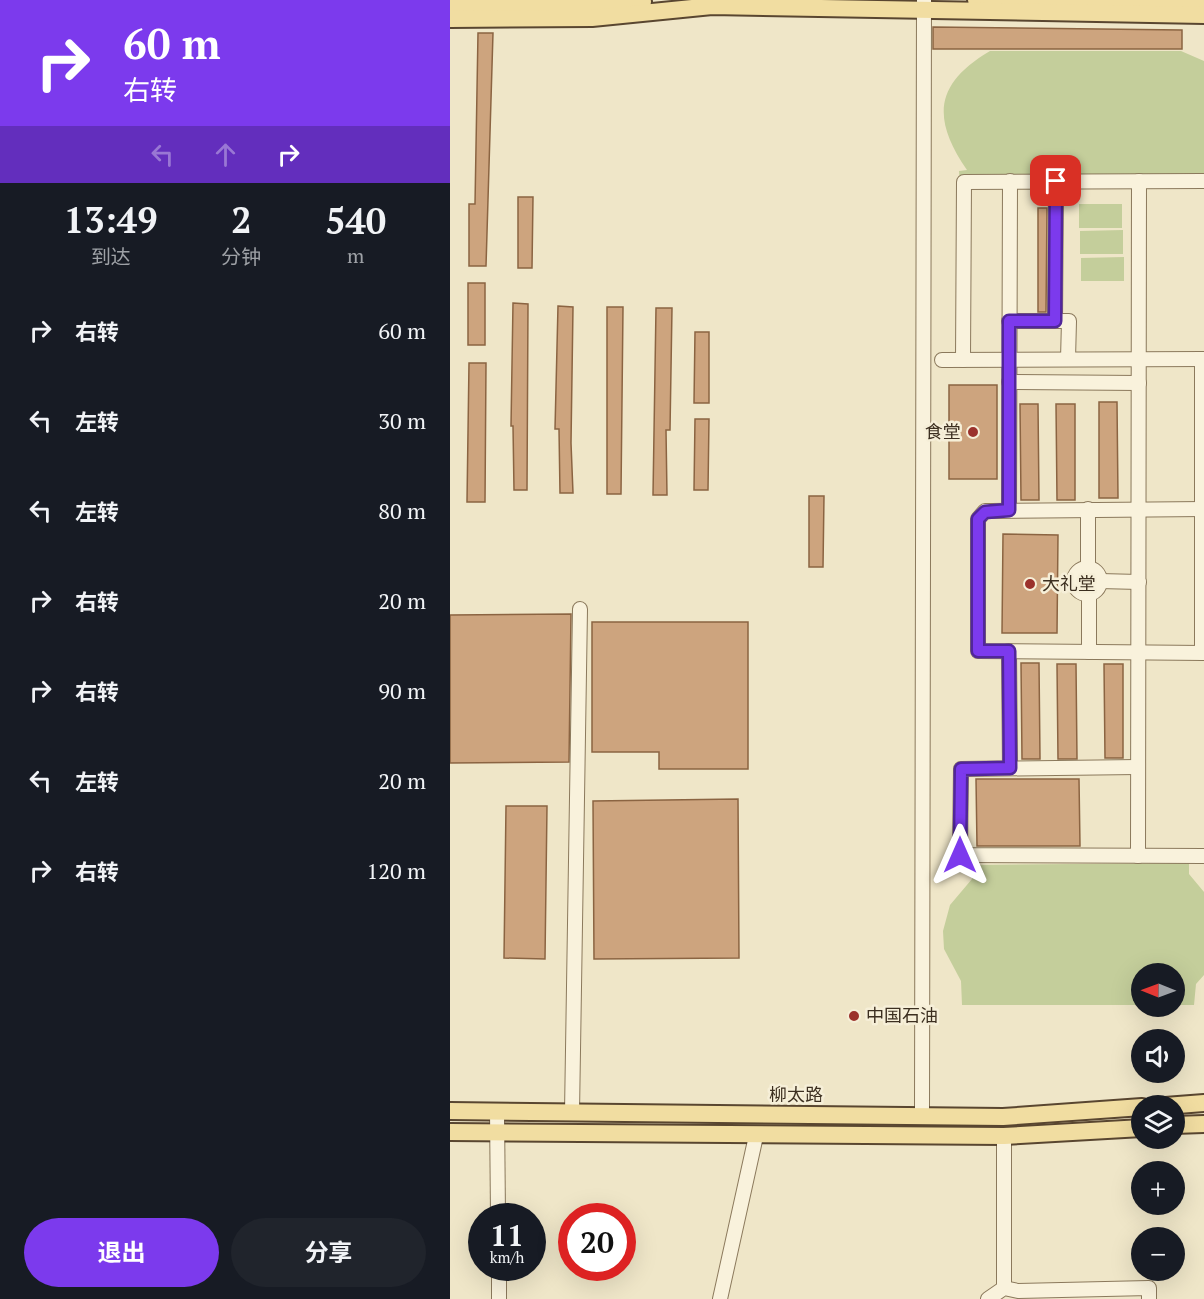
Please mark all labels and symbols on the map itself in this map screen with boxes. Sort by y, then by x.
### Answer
pin [1030,155,1081,206]
place label: 食堂 [925,419,961,443]
marker: 食堂 [966,425,980,439]
place label: 大礼堂 [1042,571,1096,595]
marker: 大礼堂 [1023,577,1037,591]
position arrow [928,823,992,887]
north arrow [1131,963,1185,1017]
place label: 中国石油 [866,1003,938,1027]
marker: 中国石油 [847,1009,861,1023]
street label: 柳太路 [769,1082,823,1106]
speed limit sign: 20 [558,1203,636,1281]

